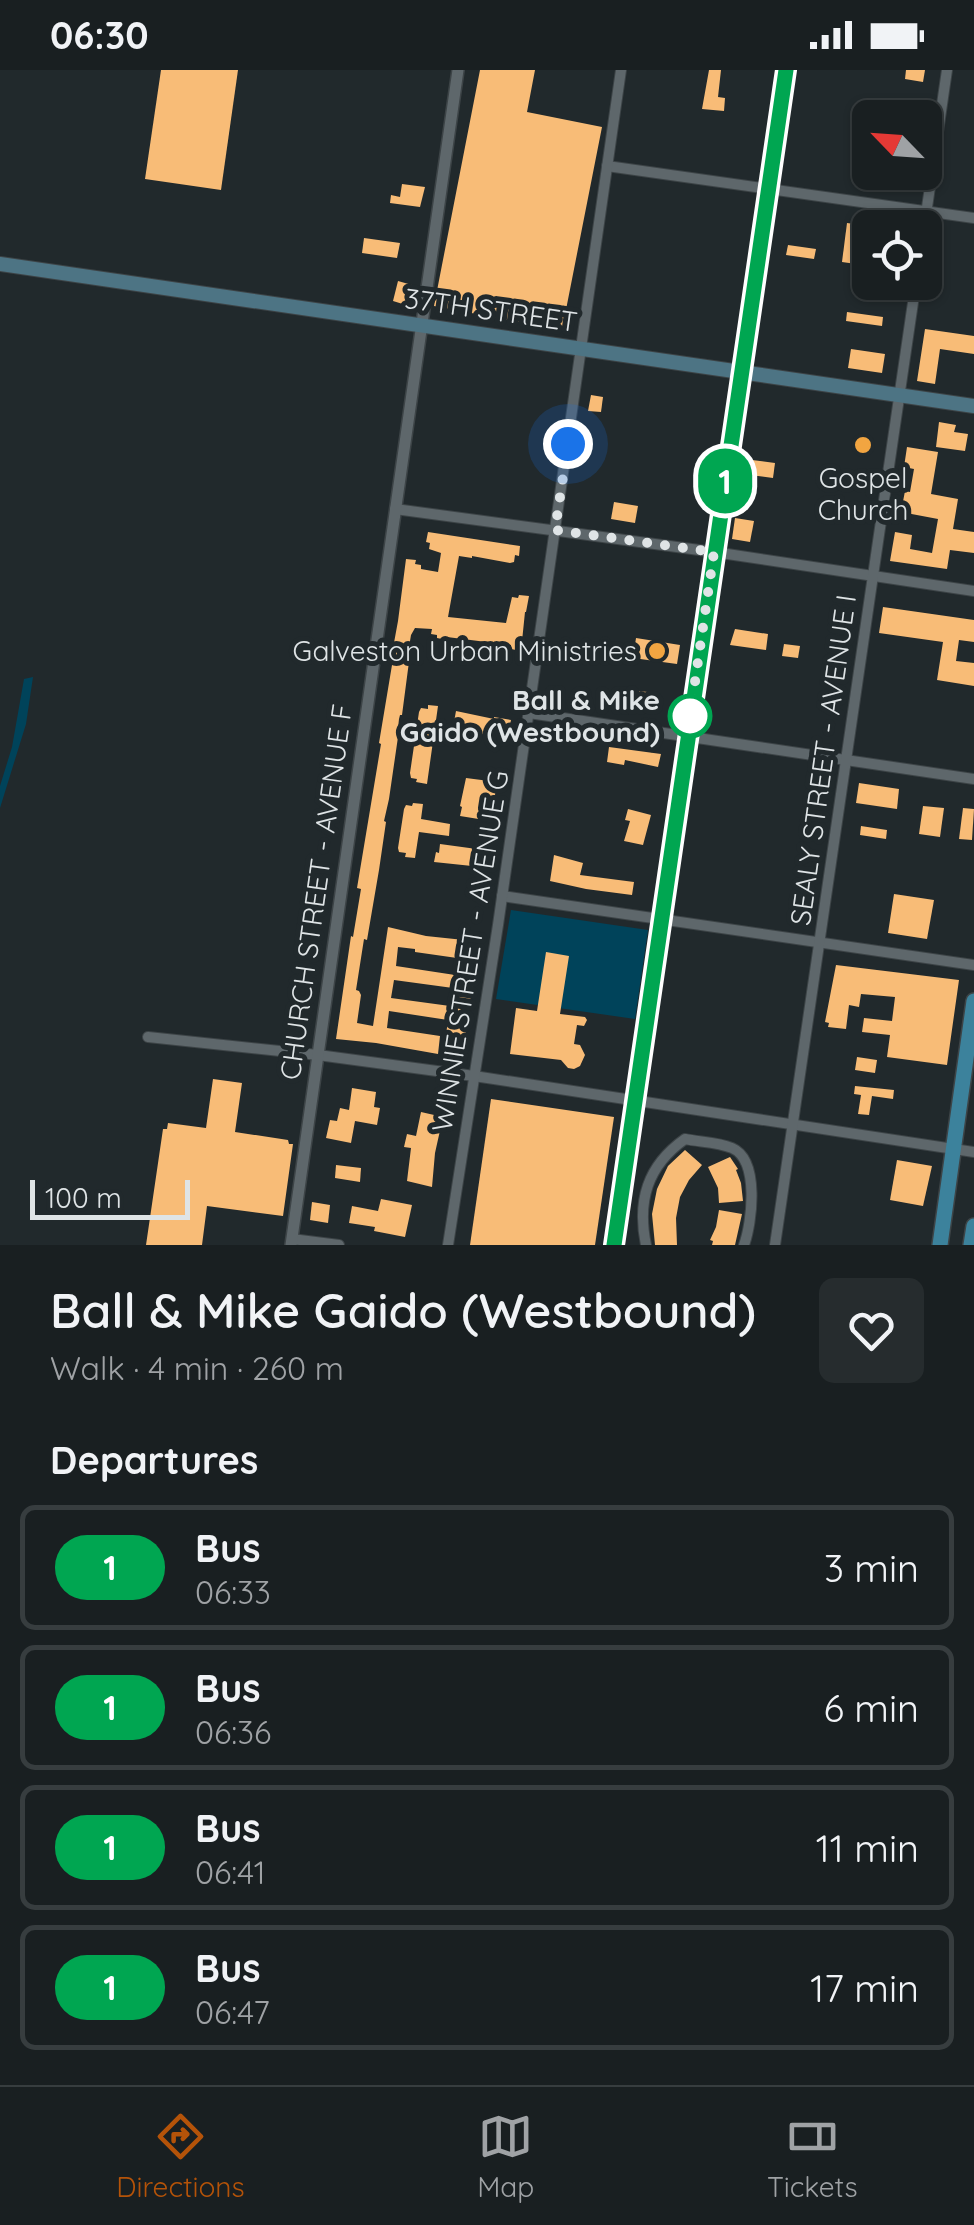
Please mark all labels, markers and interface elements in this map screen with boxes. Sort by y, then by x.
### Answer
text: 06:30 [50,11,148,59]
north arrow [852,100,942,190]
map controls [852,100,942,300]
button: locate [852,210,942,300]
street label: 37TH STREET [403,280,580,339]
your location [543,419,593,469]
marker: Gospel Church [852,434,874,456]
line badge: 1 [692,448,758,514]
text: 1 [718,459,732,503]
place label: Gospel Church [818,460,908,527]
street label: SEALY STREET - AVENUE I [782,592,863,928]
place label: Galveston Urban Ministries [293,633,637,668]
marker: Galveston Urban Ministries [646,640,668,662]
place label: Ball & Mike Gaido (Westbound) [400,682,660,749]
marker: Ball & Mike Gaido (Westbound) [669,695,711,737]
street label: CHURCH STREET - AVENUE F [272,702,359,1082]
street label: WINNIE STREET - AVENUE G [424,768,515,1134]
scale bar [30,1175,190,1220]
text: 100 m [45,1180,122,1215]
button: heart [819,1278,924,1383]
text: Ball & Mike Gaido (Westbound) [50,1280,756,1340]
text: Walk · 4 min · 260 m [50,1348,344,1388]
text: Departures [50,1436,258,1484]
text: Bus [195,1524,261,1572]
text: 3 min [824,1544,919,1592]
text: 1 [103,1545,117,1589]
text: 06:33 [195,1572,271,1612]
text: Bus [195,1664,261,1712]
text: 6 min [823,1684,919,1732]
text: 1 [103,1685,117,1729]
text: 06:36 [195,1712,271,1752]
text: Bus [195,1804,261,1852]
text: 11 min [816,1824,919,1872]
text: 1 [103,1825,117,1869]
text: 06:41 [195,1852,266,1892]
text: Bus [195,1944,261,1992]
text: 17 min [810,1964,919,2012]
text: 1 [103,1965,117,2009]
text: 06:47 [195,1992,270,2032]
tab: Directions [116,2109,245,2204]
tab: Map [477,2109,534,2204]
tab: Tickets [767,2109,858,2204]

